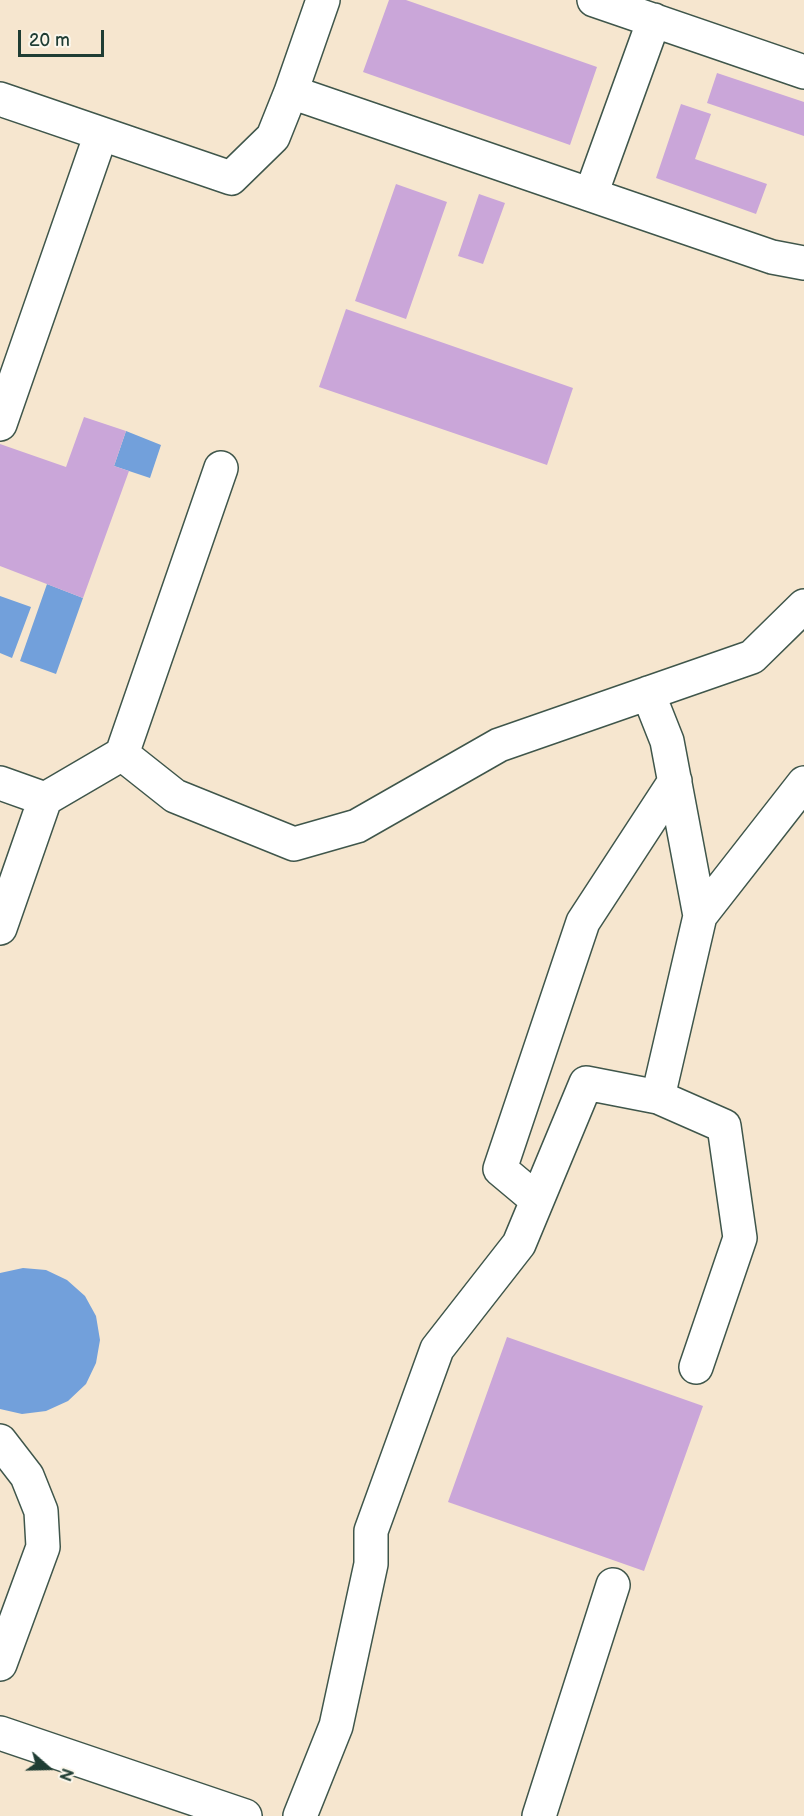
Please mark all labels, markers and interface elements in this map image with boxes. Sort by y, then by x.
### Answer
scale bar [21,18,106,56]
text: 20 m [29,30,70,51]
north arrow [18,1738,78,1798]
text: N [54,1765,76,1783]

